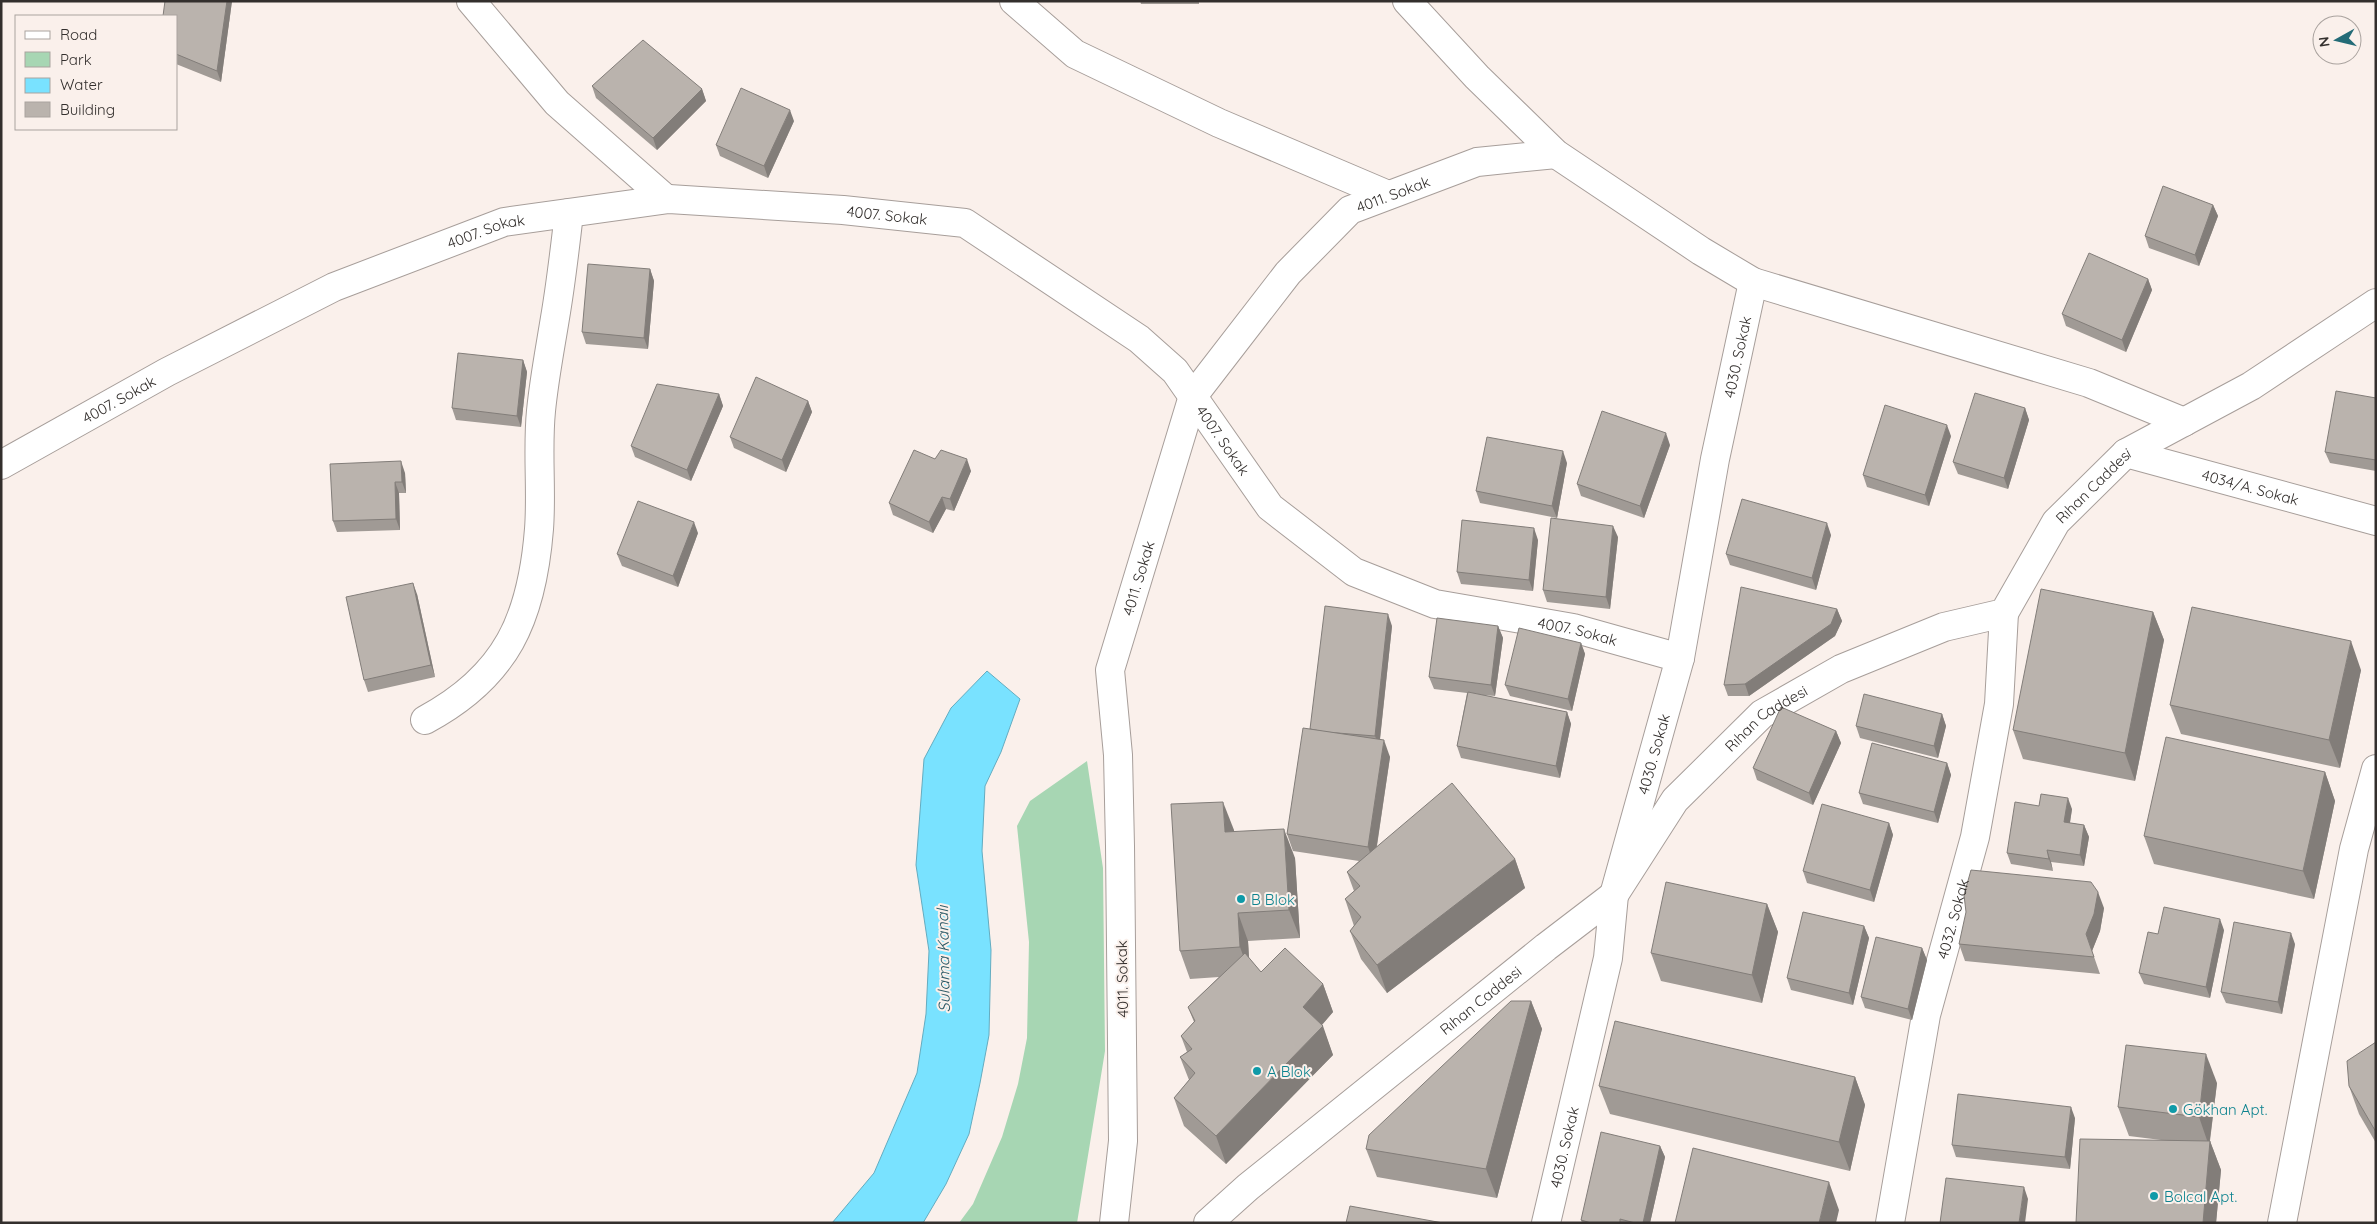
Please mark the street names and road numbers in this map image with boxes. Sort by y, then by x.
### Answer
street label: 4011. Sokak [1353,171,1433,216]
street label: 4007. Sokak [846,201,928,228]
street label: 4007. Sokak [444,210,526,252]
street label: 4030. Sokak [1719,314,1755,399]
street label: 4007. Sokak [79,371,159,427]
street label: 4007. Sokak [1192,402,1254,479]
street label: Rıhan Caddesi [2051,443,2134,527]
street label: 4034/A. Sokak [2200,465,2301,509]
street label: 4011. Sokak [1118,538,1158,618]
street label: 4007. Sokak [1536,613,1620,649]
street label: Rıhan Caddesi [1720,681,1811,755]
street label: 4030. Sokak [1633,711,1674,796]
street label: 4032. Sokak [1932,876,1973,961]
street label: 4011. Sokak [1112,940,1132,1018]
street label: Rıhan Caddesi [1436,961,1525,1039]
street label: 4030. Sokak [1545,1104,1582,1190]

